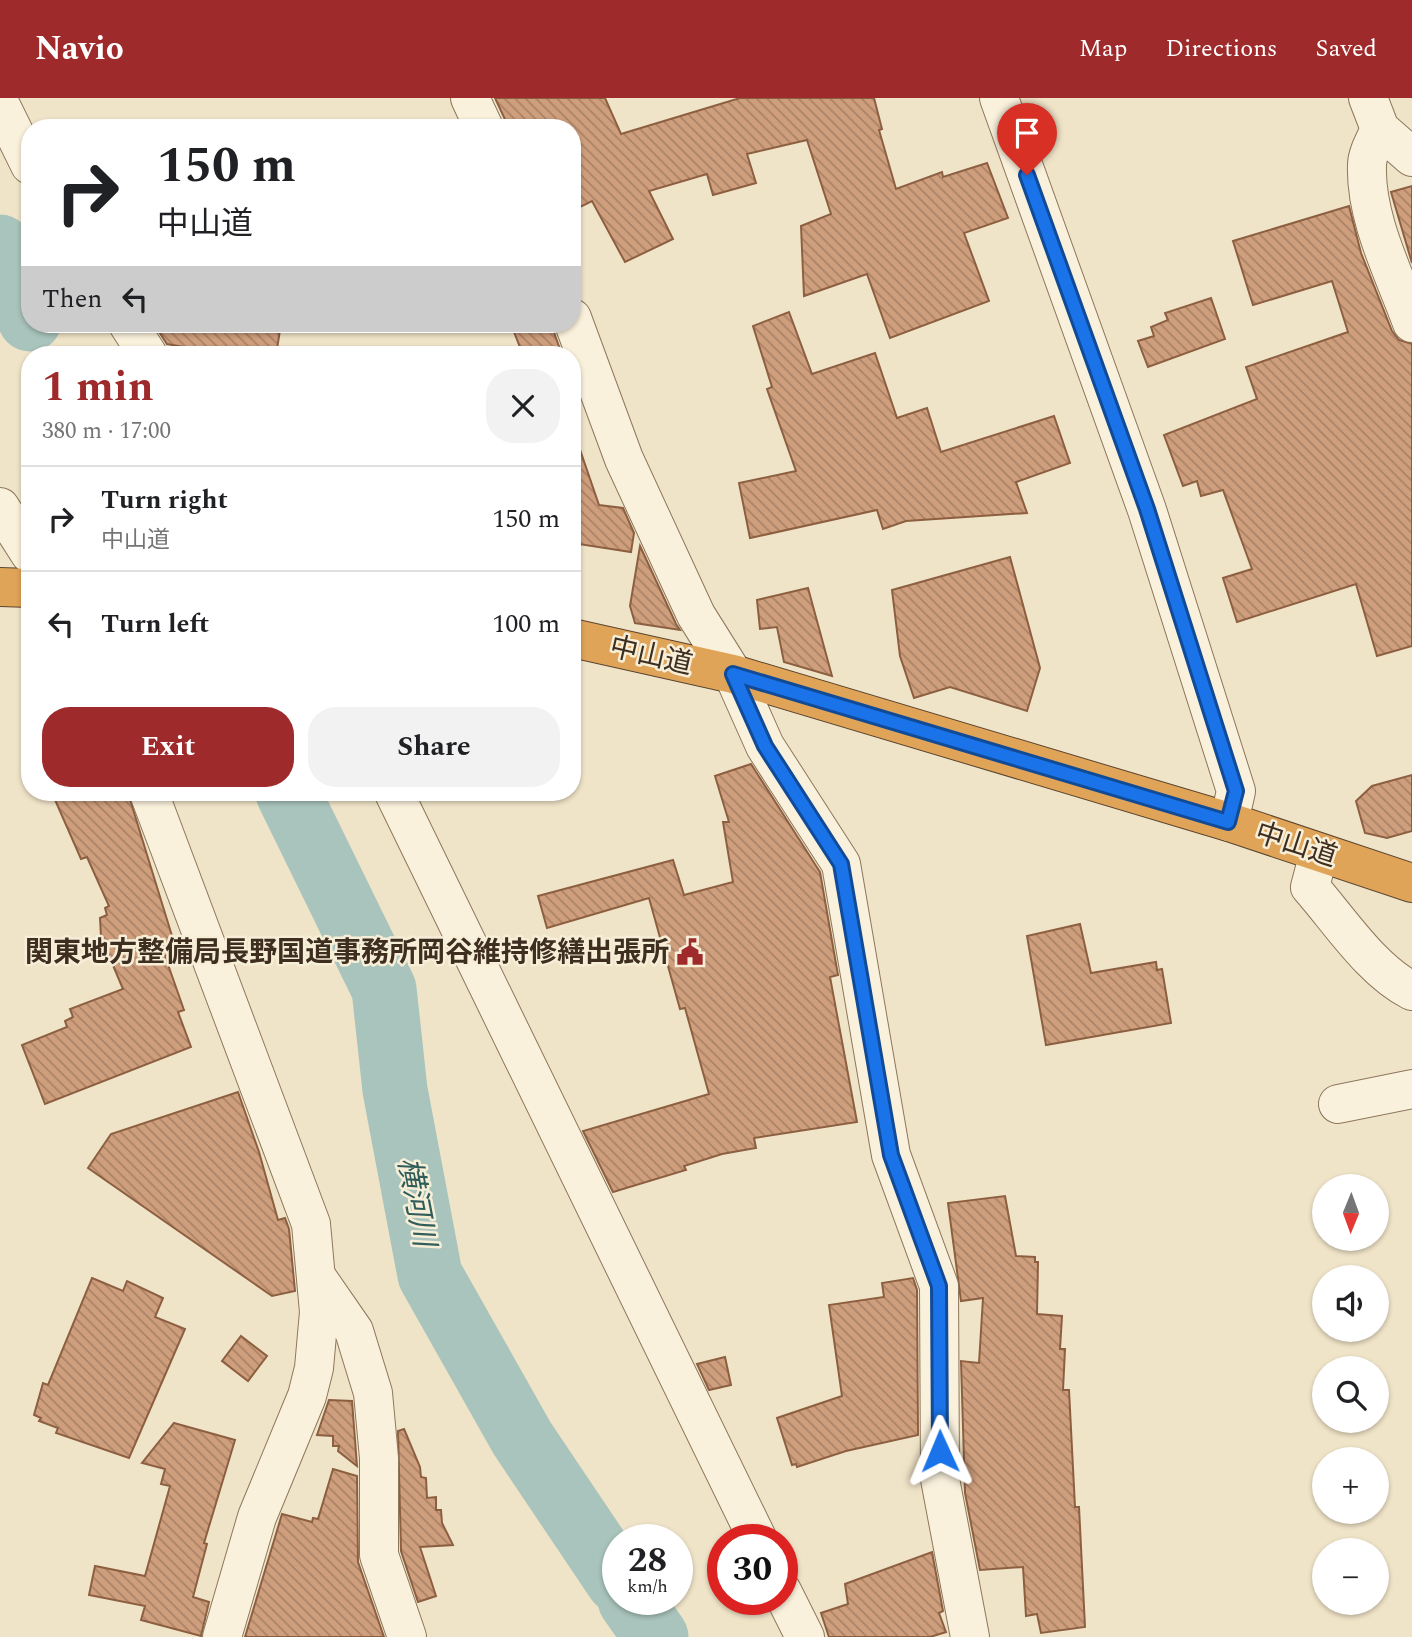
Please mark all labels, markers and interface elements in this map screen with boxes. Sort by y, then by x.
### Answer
text: Navio [35,24,124,74]
text: Map [1079,31,1127,67]
text: Directions [1165,31,1277,67]
text: Saved [1315,31,1377,67]
pin [997,103,1057,175]
icon: arrive [1008,114,1046,152]
text: 150 m [157,129,296,204]
icon: right [42,147,133,238]
text: 中山道 [157,200,253,249]
text: Then [42,279,102,319]
icon: left [116,280,154,318]
text: 1 min [42,356,154,419]
button: close [486,369,560,443]
text: 380 m · 17:00 [42,414,171,449]
text: Turn right [101,480,228,520]
text: 150 m [492,499,560,539]
icon: right [42,500,80,538]
text: 中山道 [101,523,170,558]
text: Turn left [101,604,209,644]
text: 100 m [492,604,560,644]
icon: left [42,605,80,643]
street label: 中山道 [605,626,697,686]
button: Exit [42,707,294,787]
button: Share [308,707,560,787]
street label: 中山道 [1249,812,1343,878]
place label: 関東地方整備局長野国道事務所岡谷維持修繕出張所 [25,931,669,974]
public building icon: 関東地方整備局長野国道事務所岡谷維持修繕出張所 [675,937,705,967]
water label: 横河川 [385,1153,448,1254]
north arrow [1312,1174,1390,1251]
map controls [1312,1174,1389,1615]
button: sound [1312,1265,1389,1342]
button: search [1312,1356,1389,1433]
position arrow [903,1414,977,1488]
button: + [1312,1447,1389,1524]
speed limit sign: 30 [707,1524,798,1615]
text: 28 [628,1534,667,1587]
button: − [1312,1538,1389,1615]
text: km/h [627,1573,668,1600]

